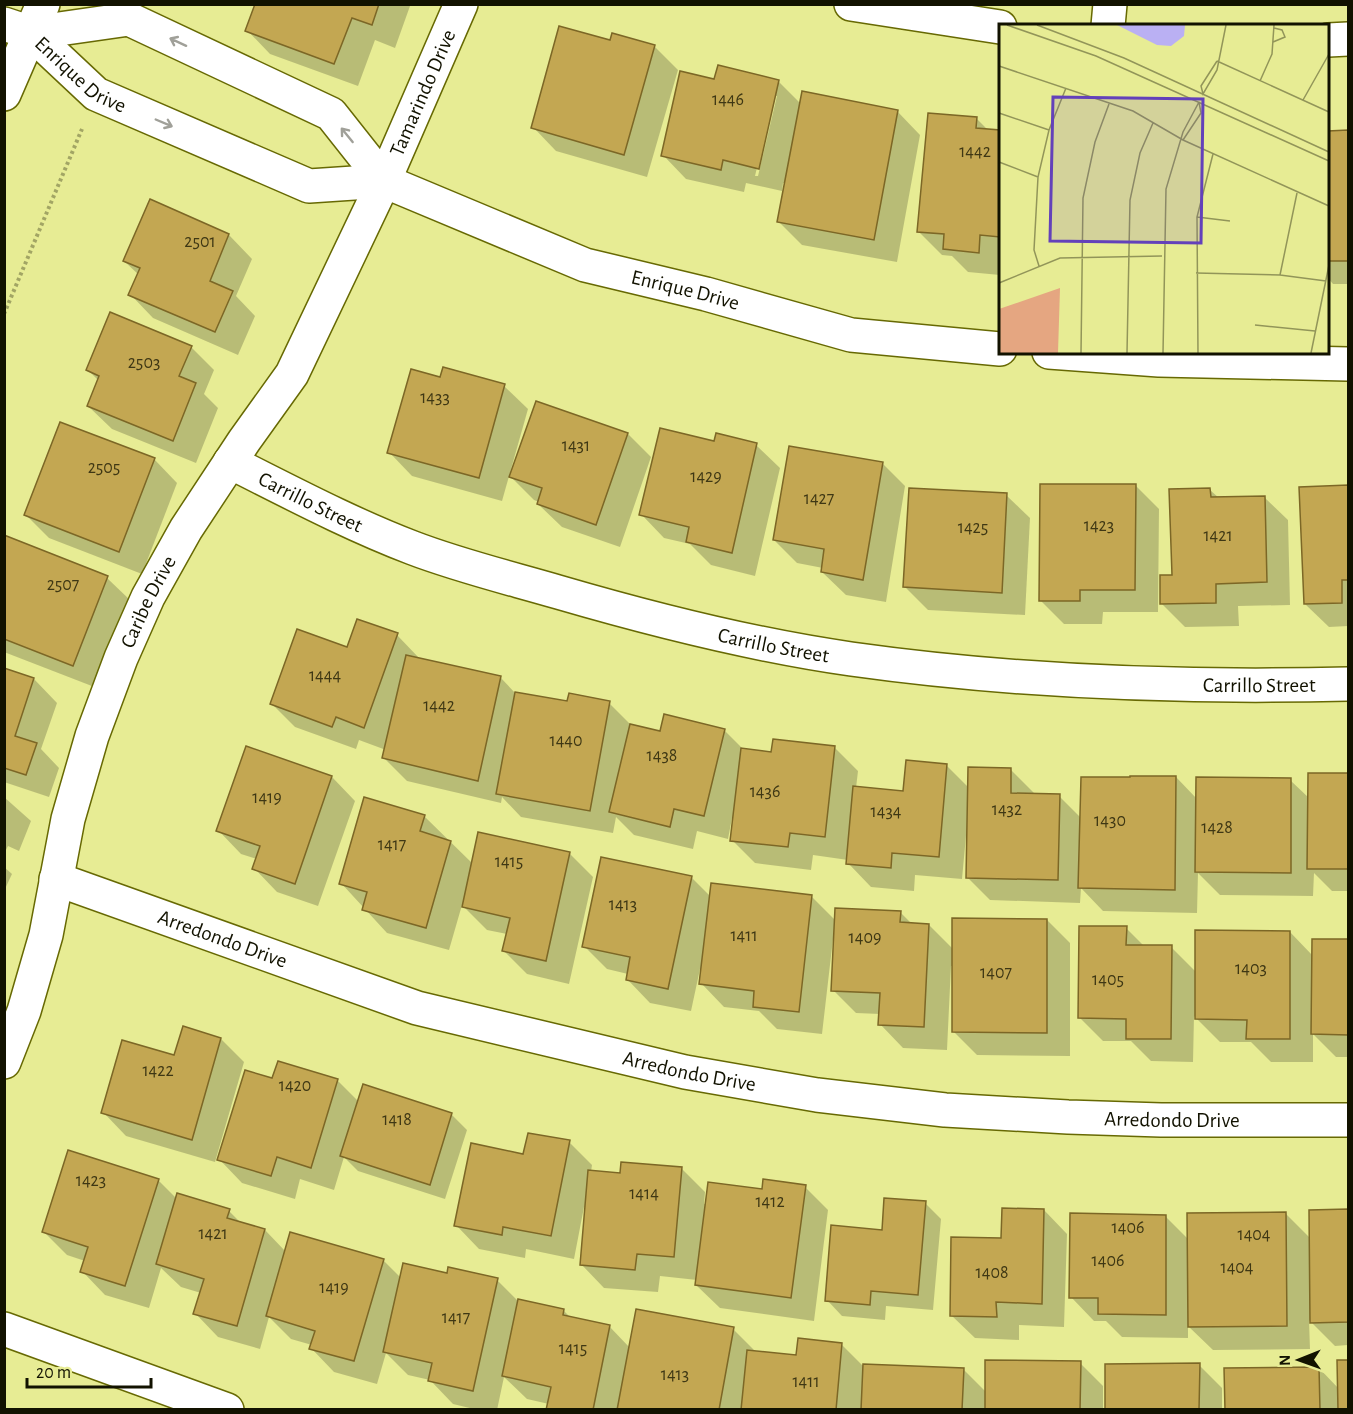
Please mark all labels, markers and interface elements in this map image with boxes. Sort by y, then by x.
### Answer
inset map [999,24,1329,354]
street label: Tamarindo Drive [386,26,459,159]
street label: Enrique Drive [31,32,129,116]
one-way arrow [170,36,188,48]
house number: 1446 [712,91,744,109]
one-way arrow [155,119,173,130]
one-way arrow [341,127,354,143]
house number: 1442 [959,143,991,161]
house number: 2501 [184,233,216,251]
street label: Enrique Drive [629,266,742,313]
house number: 2503 [128,354,160,372]
house number: 1433 [420,389,450,407]
house number: 1431 [562,437,590,455]
house number: 2505 [88,459,120,477]
street label: Carrillo Street [255,468,366,536]
house number: 1429 [690,468,722,486]
house number: 1427 [804,490,834,508]
house number: 1423 [1084,517,1114,535]
house number: 1425 [958,519,988,537]
house number: 1421 [1203,527,1233,545]
street label: Caribe Drive [116,552,179,651]
house number: 2507 [47,576,79,594]
street label: Carrillo Street [716,624,831,666]
house number: 1444 [309,667,341,685]
street label: Carrillo Street [1203,674,1316,696]
house number: 1442 [423,697,455,715]
house number: 1440 [549,732,583,750]
house number: 1438 [647,747,677,765]
house number: 1436 [750,783,780,801]
house number: 1419 [252,789,282,807]
house number: 1432 [992,801,1022,819]
house number: 1434 [871,803,902,821]
house number: 1430 [1094,812,1126,830]
house number: 1428 [1201,819,1233,837]
house number: 1417 [378,836,406,854]
house number: 1415 [495,853,523,871]
house number: 1413 [609,896,637,914]
street label: Arredondo Drive [155,906,290,971]
house number: 1411 [730,927,758,945]
house number: 1409 [849,929,881,947]
house number: 1403 [1235,960,1267,978]
house number: 1407 [980,964,1012,982]
house number: 1405 [1092,971,1124,989]
street label: Arredondo Drive [621,1047,758,1095]
house number: 1422 [142,1062,174,1080]
house number: 1420 [279,1077,311,1095]
street label: Arredondo Drive [1104,1108,1240,1131]
house number: 1418 [382,1111,412,1129]
house number: 1423 [76,1172,106,1190]
house number: 1414 [629,1185,659,1203]
house number: 1412 [755,1193,785,1211]
house number: 1406 [1112,1219,1144,1237]
house number: 1421 [198,1225,228,1243]
house number: 1404 [1237,1226,1271,1244]
house number: 1406 [1092,1252,1124,1270]
house number: 1404 [1220,1259,1254,1277]
house number: 1408 [976,1264,1008,1282]
house number: 1419 [319,1279,349,1297]
house number: 1417 [442,1309,470,1327]
north arrow [1269,1330,1329,1390]
house number: 1415 [559,1340,587,1358]
scale bar [27,1351,152,1389]
text: N [1277,1355,1293,1366]
text: 20 m [36,1364,71,1382]
house number: 1413 [661,1366,689,1384]
house number: 1411 [792,1373,820,1391]

